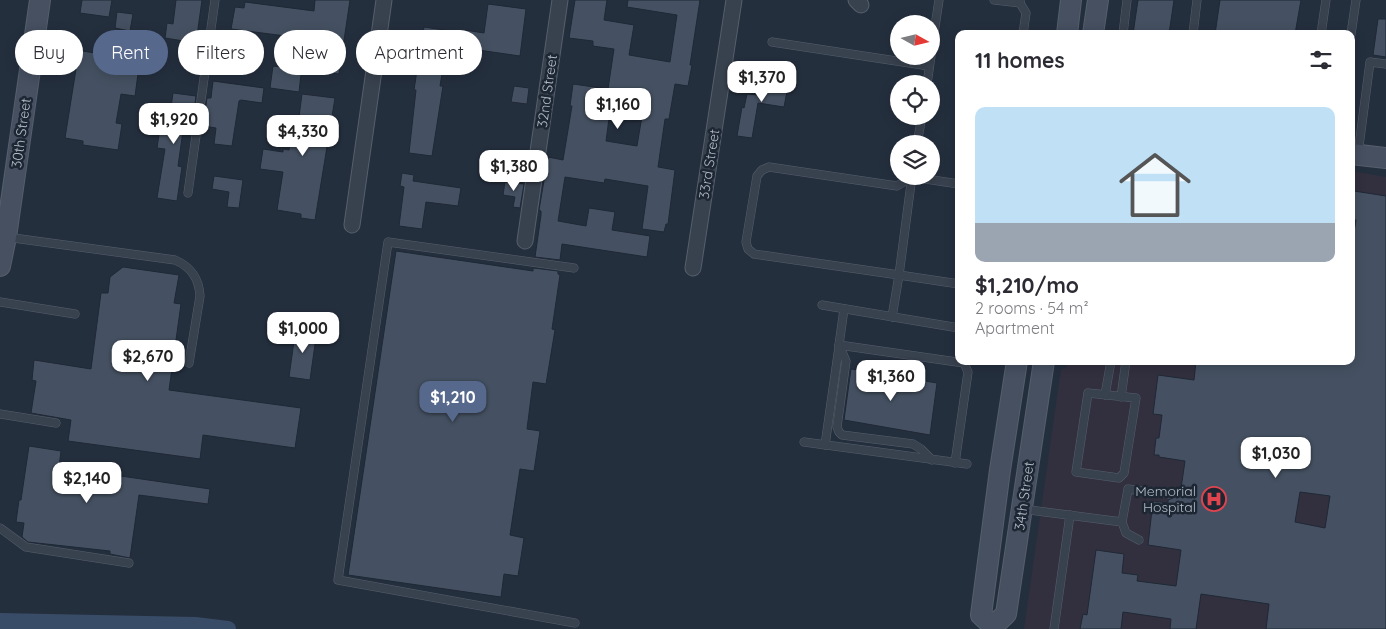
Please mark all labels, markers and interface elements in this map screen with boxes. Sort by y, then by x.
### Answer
north arrow [890,15,940,65]
map controls [890,15,940,185]
chip: Buy [15,30,83,75]
chip: Rent [93,30,168,75]
chip: Filters [178,30,264,75]
chip: New [274,30,346,75]
chip: Apartment [356,30,482,75]
icon: filters [1307,46,1335,74]
text: 11 homes [975,47,1065,73]
street label: 32nd Street [533,53,561,129]
pin: $1,370 [721,61,803,103]
text: $1,370 [738,67,786,87]
button: locate [890,75,940,125]
pin: $1,160 [577,88,659,130]
text: $1,160 [596,94,640,114]
street label: 30th Street [7,97,35,169]
pin: $1,920 [133,102,215,145]
text: $1,920 [150,109,198,129]
pin: $4,330 [262,114,344,157]
text: $4,330 [278,121,328,141]
street label: 33rd Street [695,128,723,200]
button: layers [890,135,940,185]
icon: home [1110,140,1200,230]
pin: $1,380 [473,150,555,192]
text: $1,380 [490,156,538,176]
text: $1,210/mo [975,272,1079,298]
text: 2 rooms · 54 m² [975,298,1089,318]
pin: $1,000 [262,312,344,354]
text: $1,000 [278,318,328,338]
text: Apartment [975,318,1055,338]
pin: $2,670 [107,340,189,382]
text: $2,670 [123,346,173,366]
pin: $1,360 [850,360,932,402]
text: $1,360 [867,366,915,386]
pin: $1,210 [412,380,494,423]
text: $1,210 [430,387,476,407]
pin: $1,030 [1235,436,1317,479]
text: $1,030 [1252,443,1300,463]
street label: 34th Street [1010,460,1038,532]
pin: $2,140 [46,462,128,504]
text: $2,140 [63,468,111,488]
place label: Memorial Hospital [1135,482,1196,516]
hospital icon: Memorial Hospital [1201,486,1227,512]

